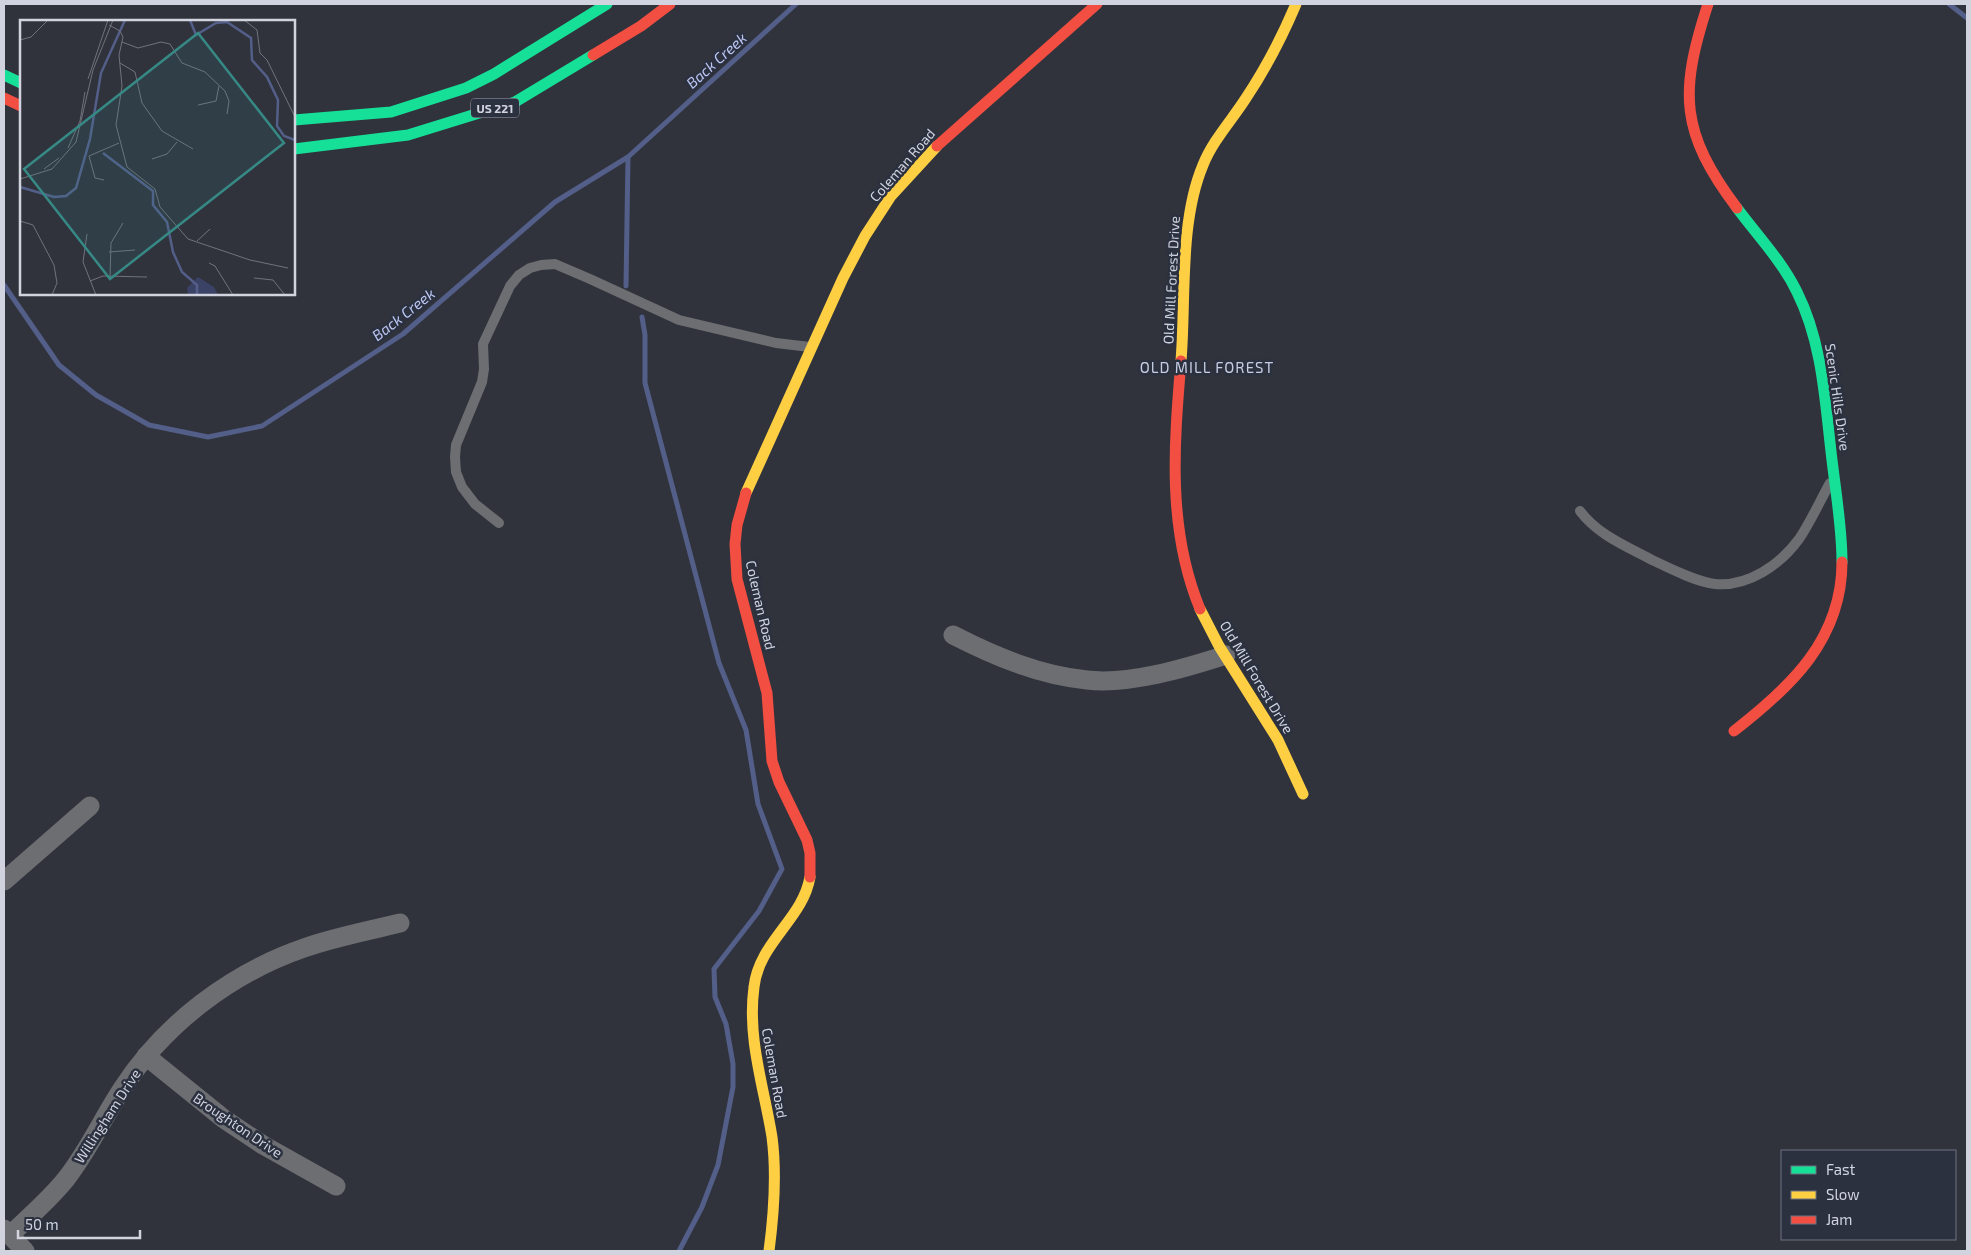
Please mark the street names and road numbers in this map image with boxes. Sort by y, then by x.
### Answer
road number: US 221 [471,99,519,118]
street label: Coleman Road [866,125,938,205]
street label: Old Mill Forest Drive [1159,215,1183,345]
street label: Scenic Hills Drive [1822,342,1854,452]
street label: Coleman Road [742,559,780,651]
street label: Old Mill Forest Drive [1217,618,1297,736]
street label: Coleman Road [759,1027,791,1119]
street label: Willingham Drive [70,1066,144,1166]
street label: Broughton Drive [190,1089,286,1161]

